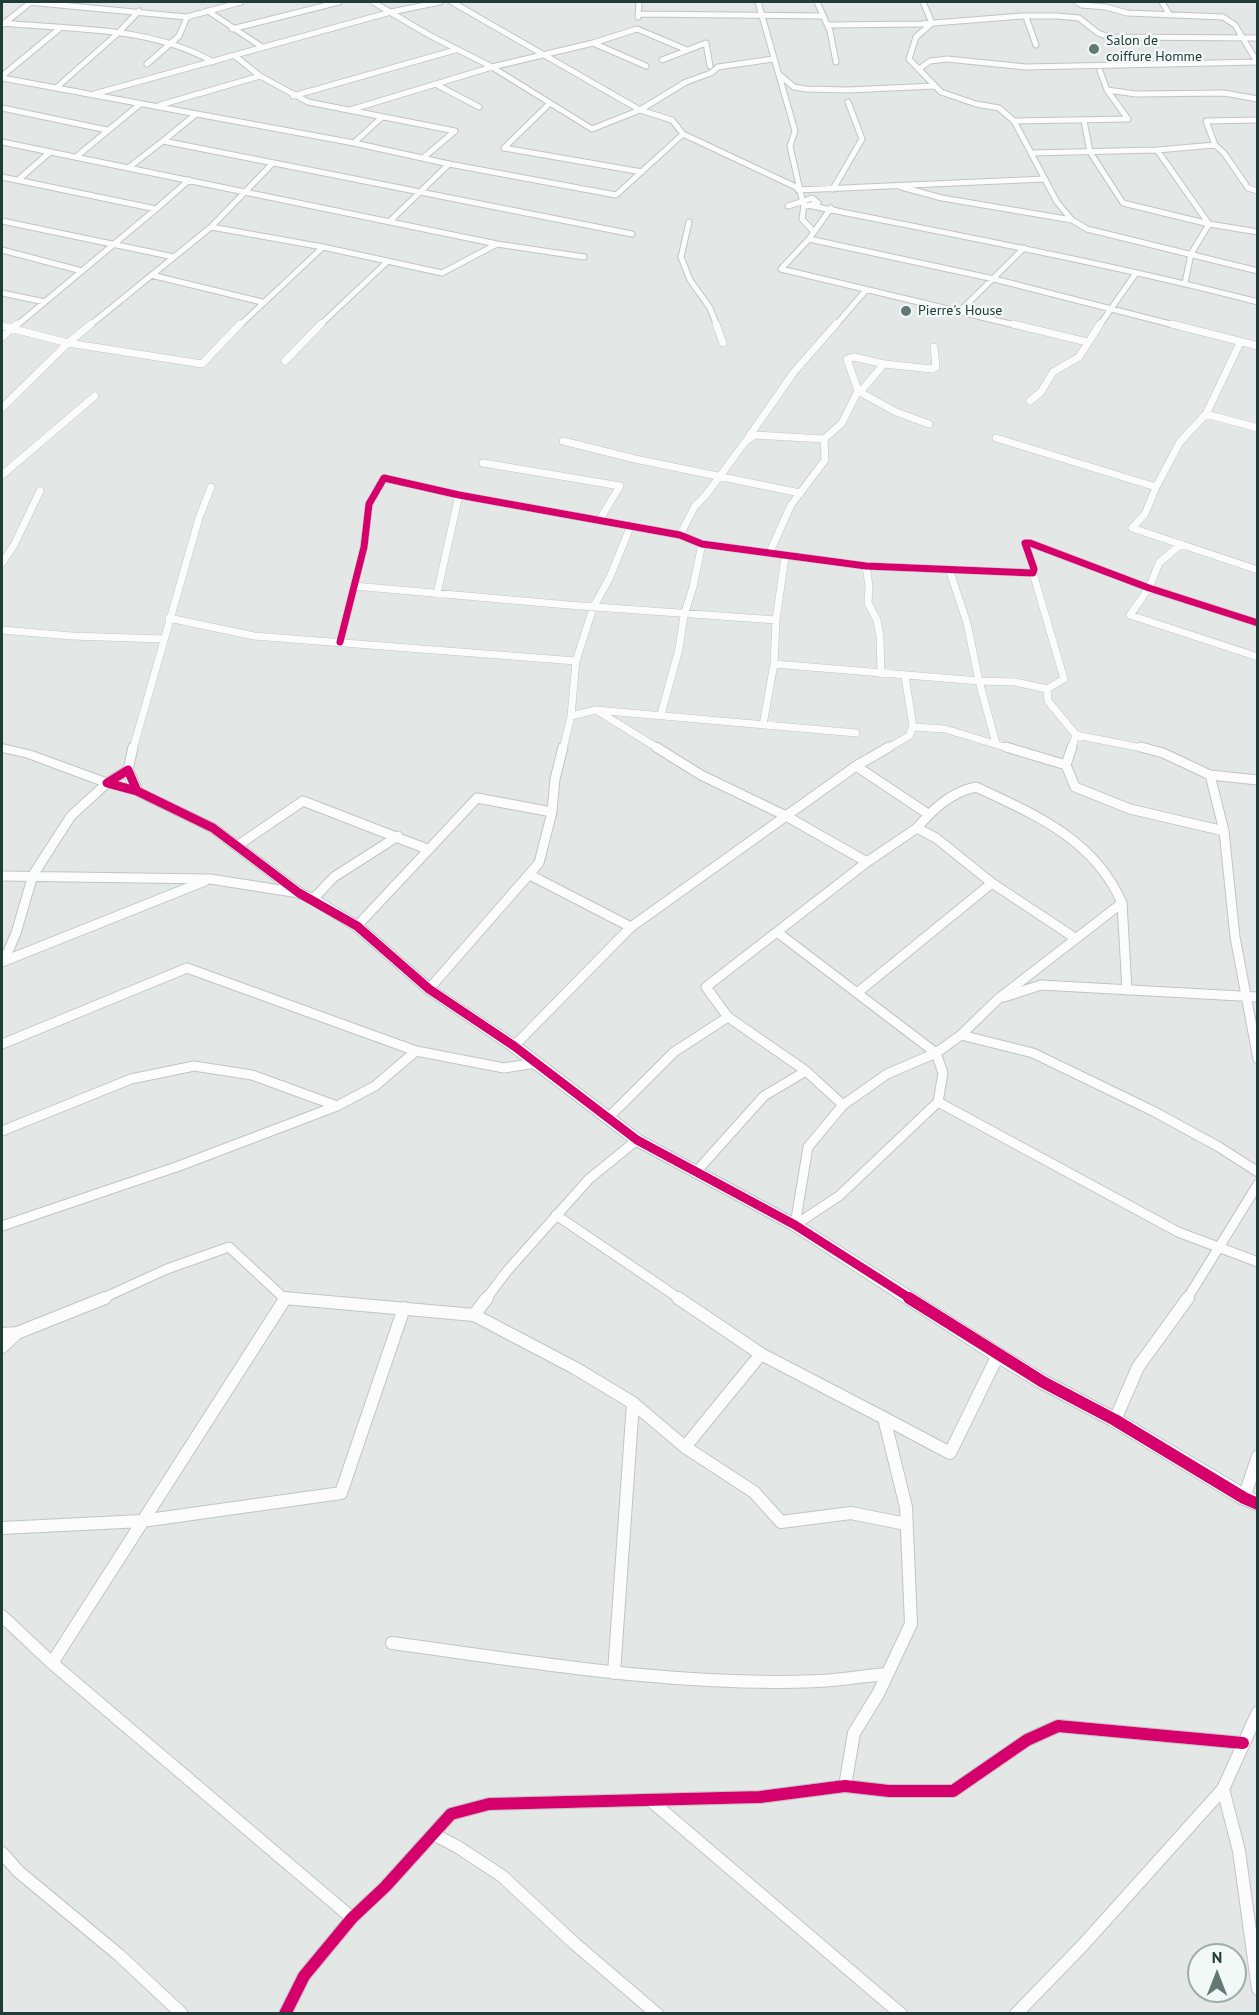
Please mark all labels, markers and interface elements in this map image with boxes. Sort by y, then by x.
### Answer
place label: Salon de coiffure Homme [1106,33,1202,66]
marker: Salon de coiffure Homme [1087,42,1101,56]
place label: Pierre's House [918,303,1002,319]
marker: Pierre's House [899,304,913,318]
north arrow [1187,1943,1247,2003]
text: N [1212,1947,1222,1967]

